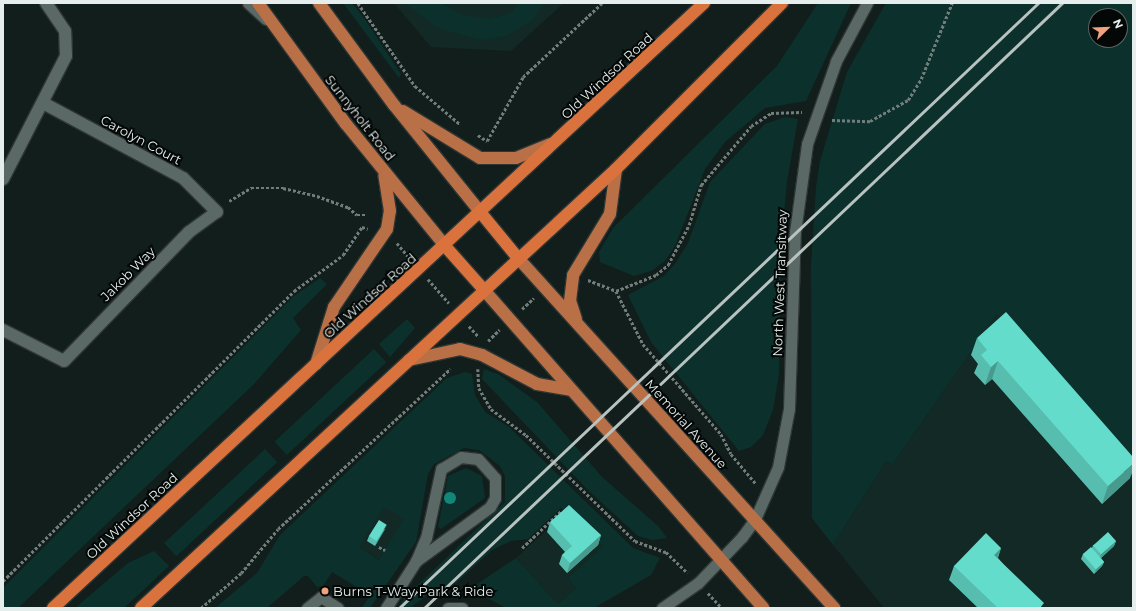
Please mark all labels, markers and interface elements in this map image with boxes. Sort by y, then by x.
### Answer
north arrow [1088,8,1128,48]
text: N [1110,17,1126,31]
street label: Old Windsor Road [558,30,656,122]
street label: Sunnyholt Road [322,72,398,164]
street label: Carolyn Court [98,112,184,168]
street label: North West Transitway [770,209,790,357]
street label: Jakob Way [98,244,158,304]
street label: Old Windsor Road [321,250,419,342]
street label: Memorial Avenue [642,376,730,472]
street label: Old Windsor Road [83,470,181,562]
place label: Burns T-Way Park & Ride [333,583,493,599]
marker: Burns T-Way Park & Ride [320,586,330,596]

